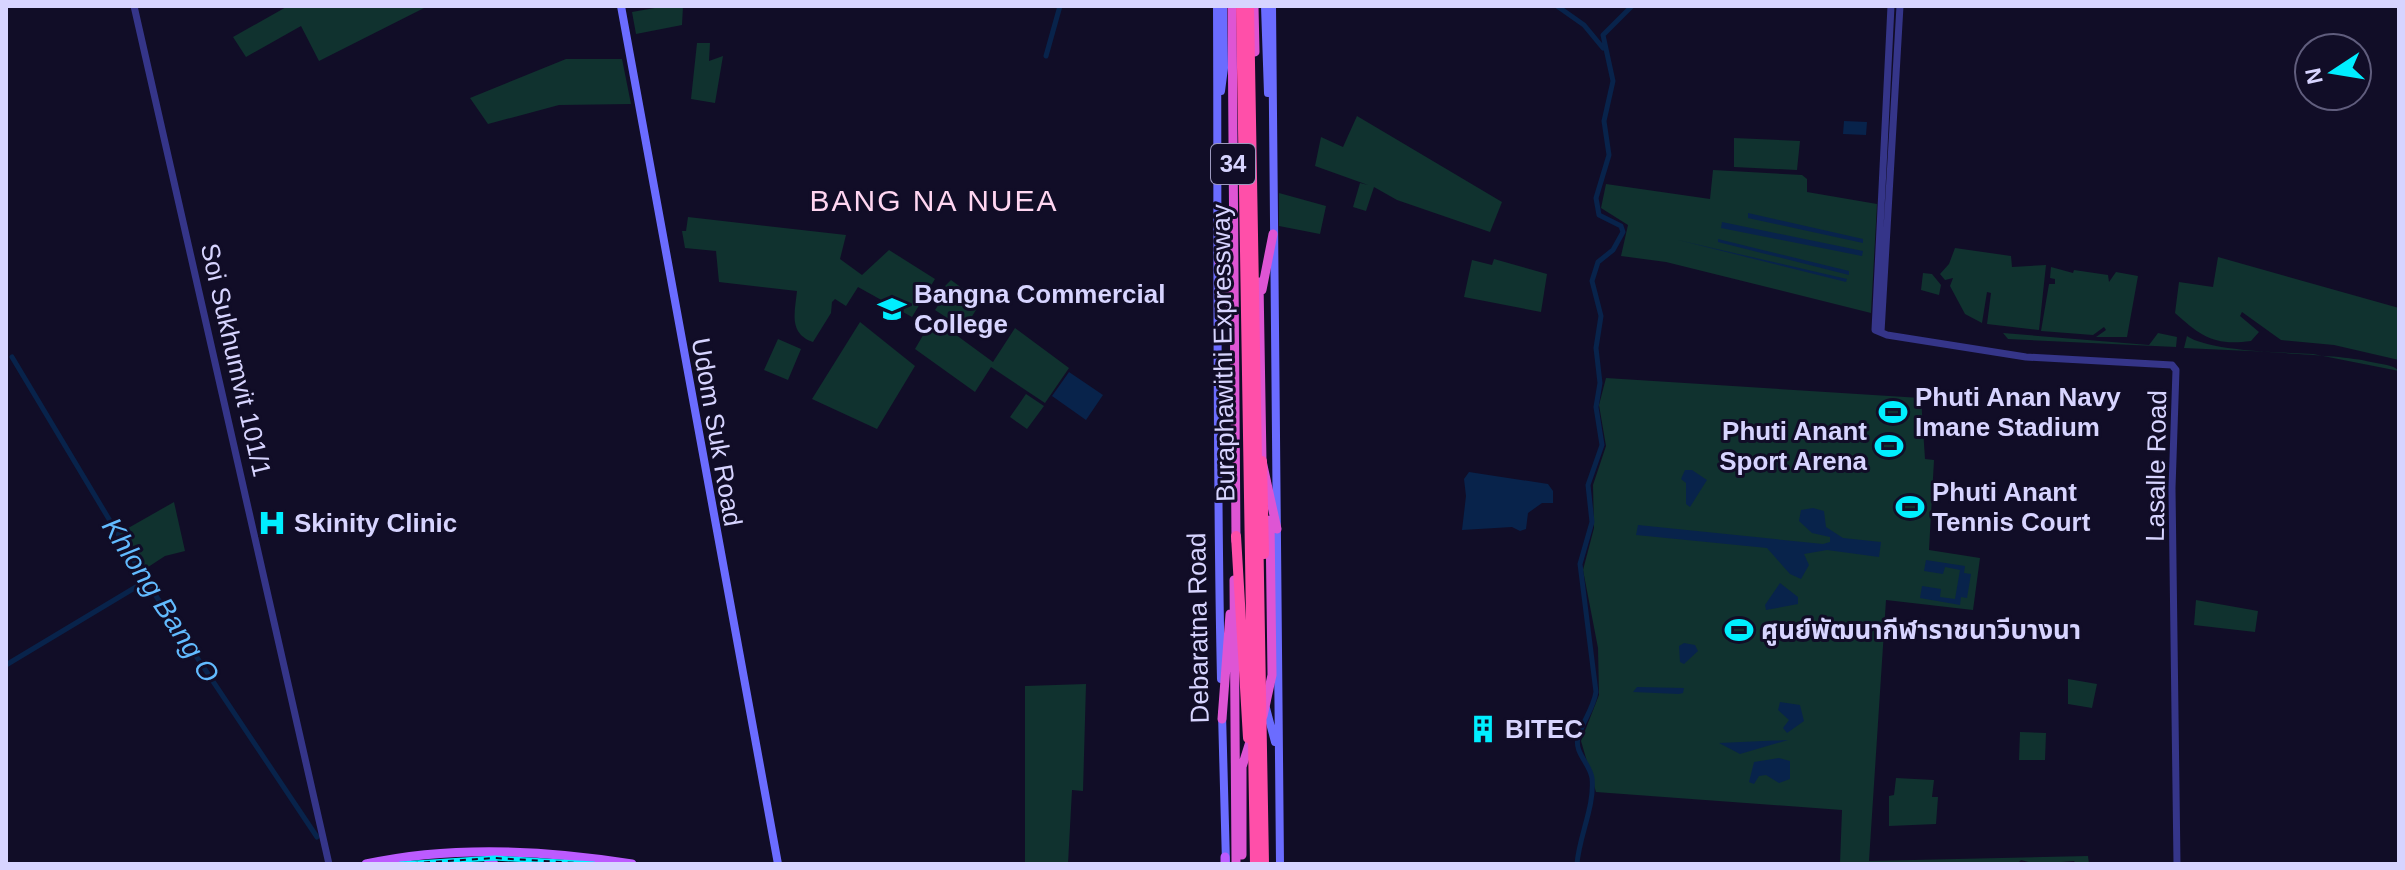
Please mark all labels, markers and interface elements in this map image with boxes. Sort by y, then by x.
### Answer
north arrow [2293,32,2373,112]
text: N [2300,66,2328,86]
road number: 34 [1211,144,1255,184]
district label: BANG NA NUEA [809,184,1059,217]
street label: Buraphawithi Expressway [1205,204,1241,502]
street label: Soi Sukhumvit 101/1 [195,240,277,480]
place label: Bangna Commercial College [914,279,1165,339]
school or university icon: Bangna Commercial College [877,294,907,324]
street label: Udom Suk Road [686,335,748,529]
place label: Phuti Anan Navy Imane Stadium [1915,382,2121,442]
street label: Lasalle Road [2140,390,2172,542]
sports icon: Phuti Anan Navy Imane Stadium [1878,397,1908,427]
place label: Phuti Anant Sport Arena [1719,416,1868,476]
sports icon: Phuti Anant Sport Arena [1874,431,1904,461]
place label: Phuti Anant Tennis Court [1932,477,2091,537]
sports icon: Phuti Anant Tennis Court [1895,492,1925,522]
hospital icon: Skinity Clinic [257,508,287,538]
place label: Skinity Clinic [294,508,457,538]
water label: Khlong Bang O [96,512,225,688]
street label: Debaratna Road [1181,532,1215,724]
sports icon: ศูนย์พัฒนากีฬาราชนาวีบางนา [1724,615,1754,645]
place label: ศูนย์พัฒนากีฬาราชนาวีบางนา [1761,615,2081,646]
building icon: BITEC [1468,714,1498,744]
place label: BITEC [1505,714,1583,744]

